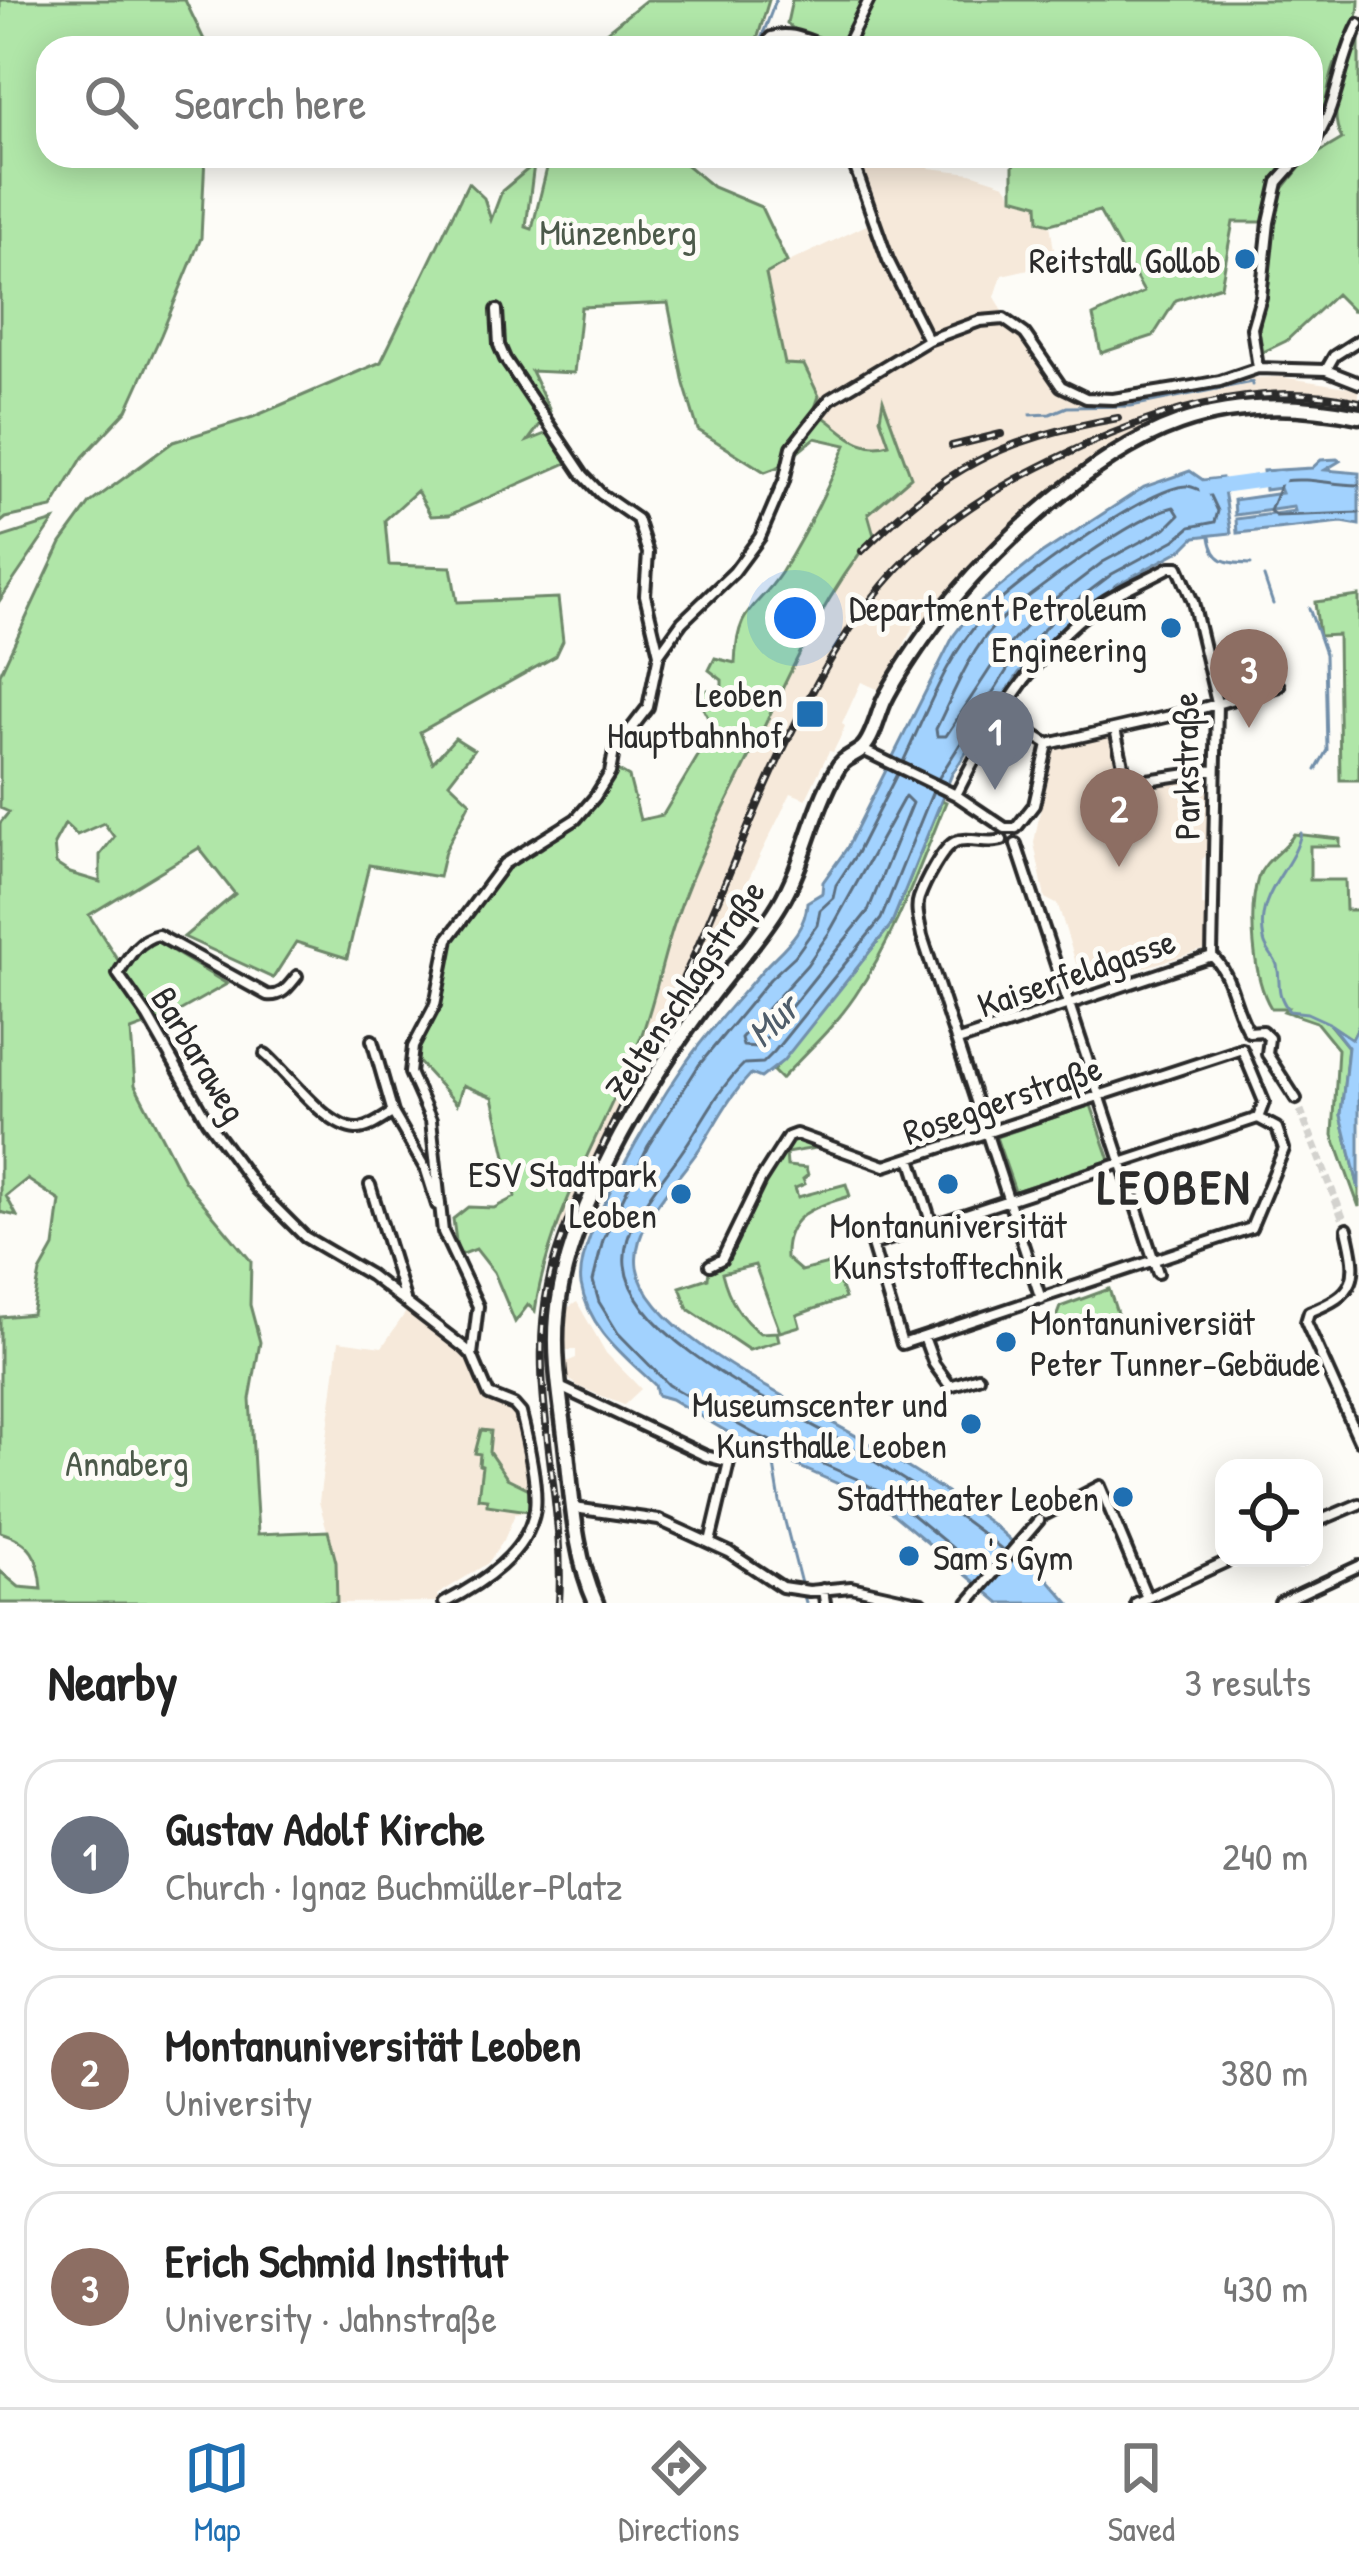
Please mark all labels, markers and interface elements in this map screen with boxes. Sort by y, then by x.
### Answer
search box [36,36,1323,168]
icon: search [78,69,144,135]
text: Search here [174,72,366,133]
park label: Münzenberg [539,207,697,256]
place label: Reitstall Gollob [1029,235,1221,284]
marker: Reitstall Gollob [1232,246,1258,272]
place label: Department Petroleum Engineering [849,583,1147,673]
your location [765,588,825,648]
marker: Department Petroleum Engineering [1158,615,1184,641]
pin: 3 [1210,629,1288,728]
place label: Leoben Hauptbahnhof [607,669,783,759]
pin: 1 [956,691,1034,790]
street label: Parkstraße [1159,692,1211,840]
marker: Leoben Hauptbahnhof [794,698,826,730]
pin: 2 [1080,768,1158,867]
street label: Zeltenschlagstraße [592,869,776,1109]
street label: Kaiserfeldgasse [971,915,1181,1029]
street label: Barbaraweg [140,977,260,1131]
water label: Mur [734,979,813,1058]
street label: Roseggerstraße [896,1042,1108,1156]
place label: ESV Stadtpark Leoben [468,1149,657,1239]
district label: LEOBEN [1098,1154,1252,1219]
marker: Montanuniversität Kunststofftechnik [935,1171,961,1197]
marker: ESV Stadtpark Leoben [668,1181,694,1207]
place label: Montanuniversität Kunststofftechnik [829,1200,1067,1290]
place label: Montanuniversiät Peter Tunner-Gebäude [1030,1297,1320,1387]
marker: Montanuniversiät Peter Tunner-Gebäude [993,1329,1019,1355]
place label: Museumscenter und Kunsthalle Leoben [692,1379,947,1469]
marker: Museumscenter und Kunsthalle Leoben [958,1411,984,1437]
park label: Annaberg [65,1438,189,1487]
map controls [1215,1459,1323,1567]
button: locate [1215,1459,1323,1567]
place label: Stadttheater Leoben [837,1473,1099,1522]
marker: Stadttheater Leoben [1110,1484,1136,1510]
place label: Sam's Gym [933,1532,1073,1581]
marker: Sam's Gym [896,1543,922,1569]
text: Nearby [48,1647,178,1716]
text: 3 results [1185,1655,1311,1708]
text: Gustav Adolf Kirche [165,1798,485,1859]
text: 1 [83,1829,97,1882]
text: 240 m [1222,1829,1308,1882]
text: Church · Ignaz Buchmüller-Platz [165,1859,622,1912]
text: Montanuniversität Leoben [165,2014,581,2075]
text: 2 [81,2045,99,2098]
text: 380 m [1221,2045,1308,2098]
text: University [165,2075,313,2128]
text: Erich Schmid Institut [165,2230,507,2291]
text: 3 [81,2261,99,2314]
text: 430 m [1223,2261,1308,2314]
text: University · Jahnstraße [165,2291,497,2344]
tab: Map [184,2435,250,2551]
tab: Directions [618,2435,740,2551]
tab: Saved [1108,2435,1175,2551]

